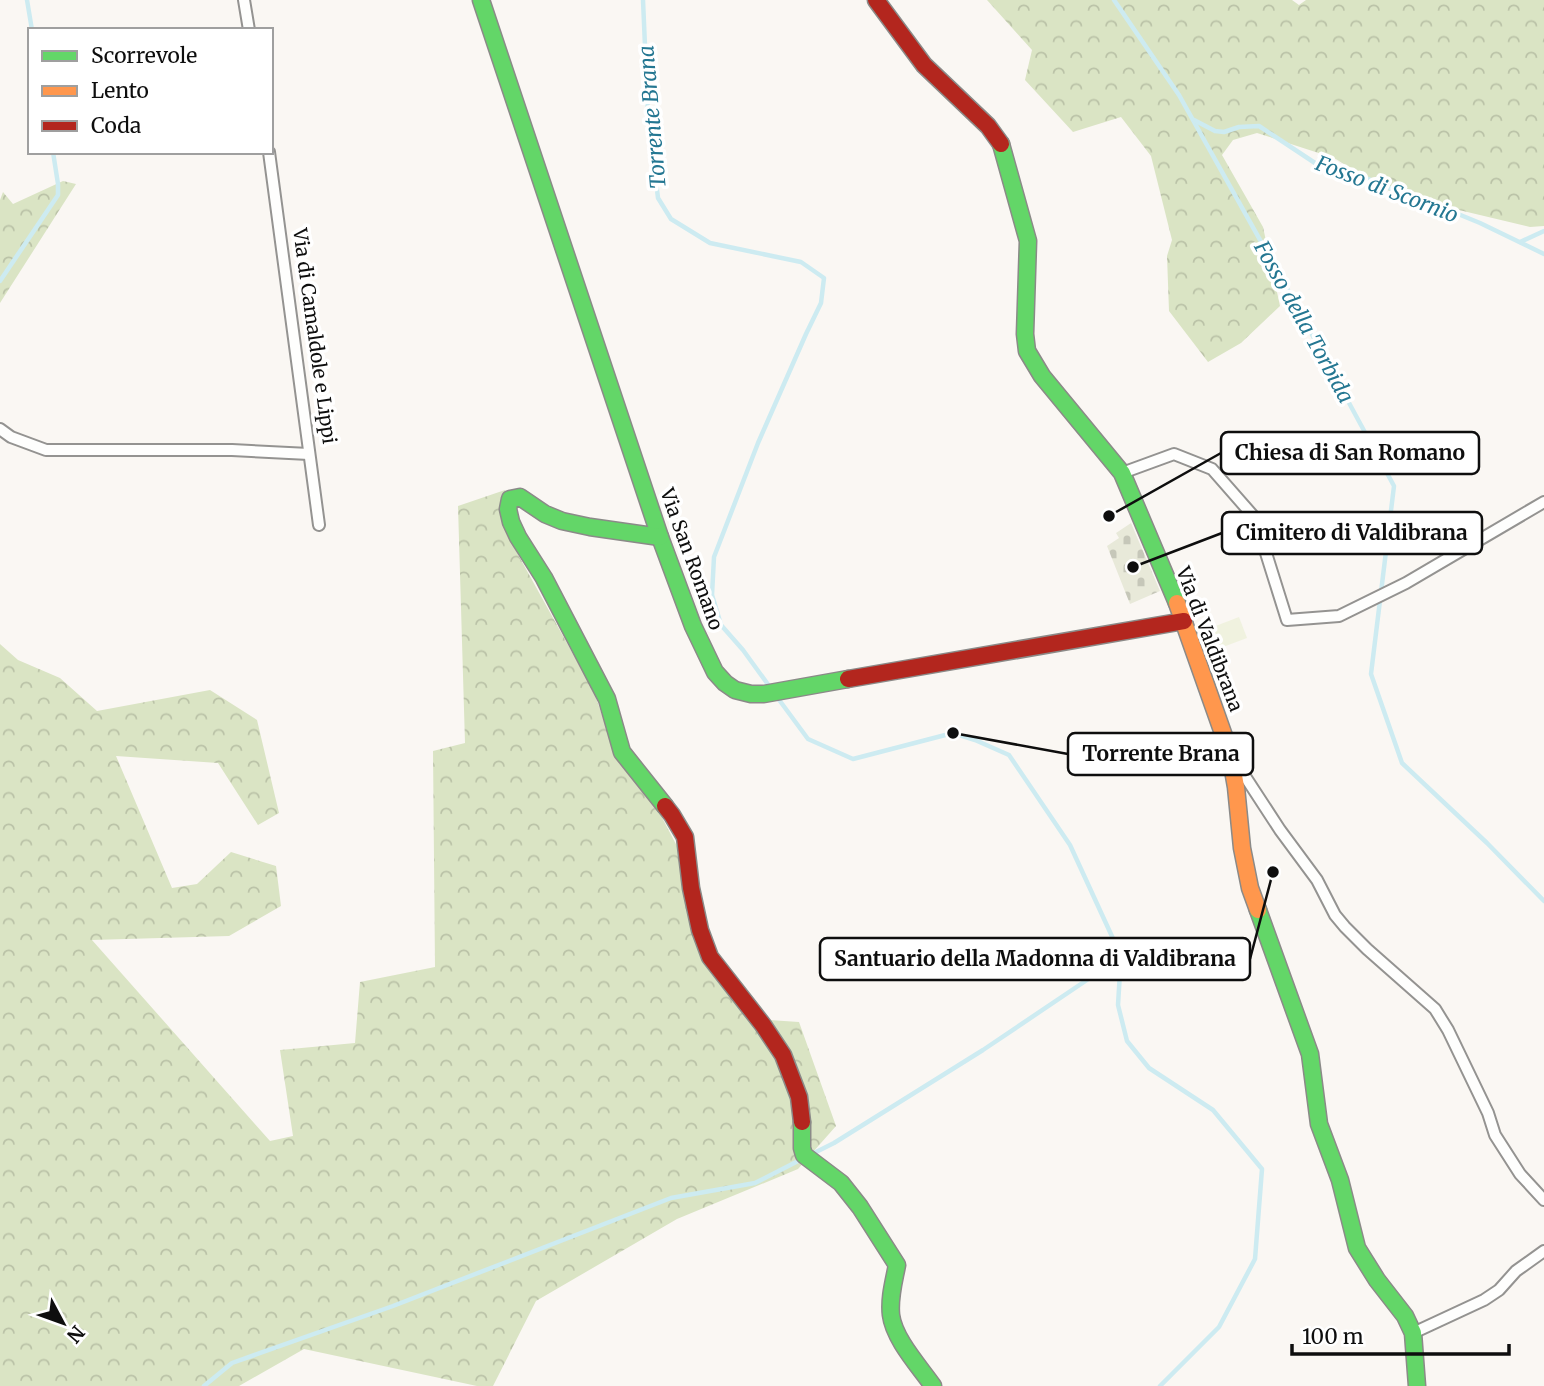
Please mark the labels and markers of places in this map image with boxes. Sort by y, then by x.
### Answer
callout: Chiesa di San Romano [1221,432,1479,474]
callout: Cimitero di Valdibrana [1222,512,1482,554]
callout: Torrente Brana [1068,733,1253,775]
callout: Santuario della Madonna di Valdibrana [820,938,1250,980]

